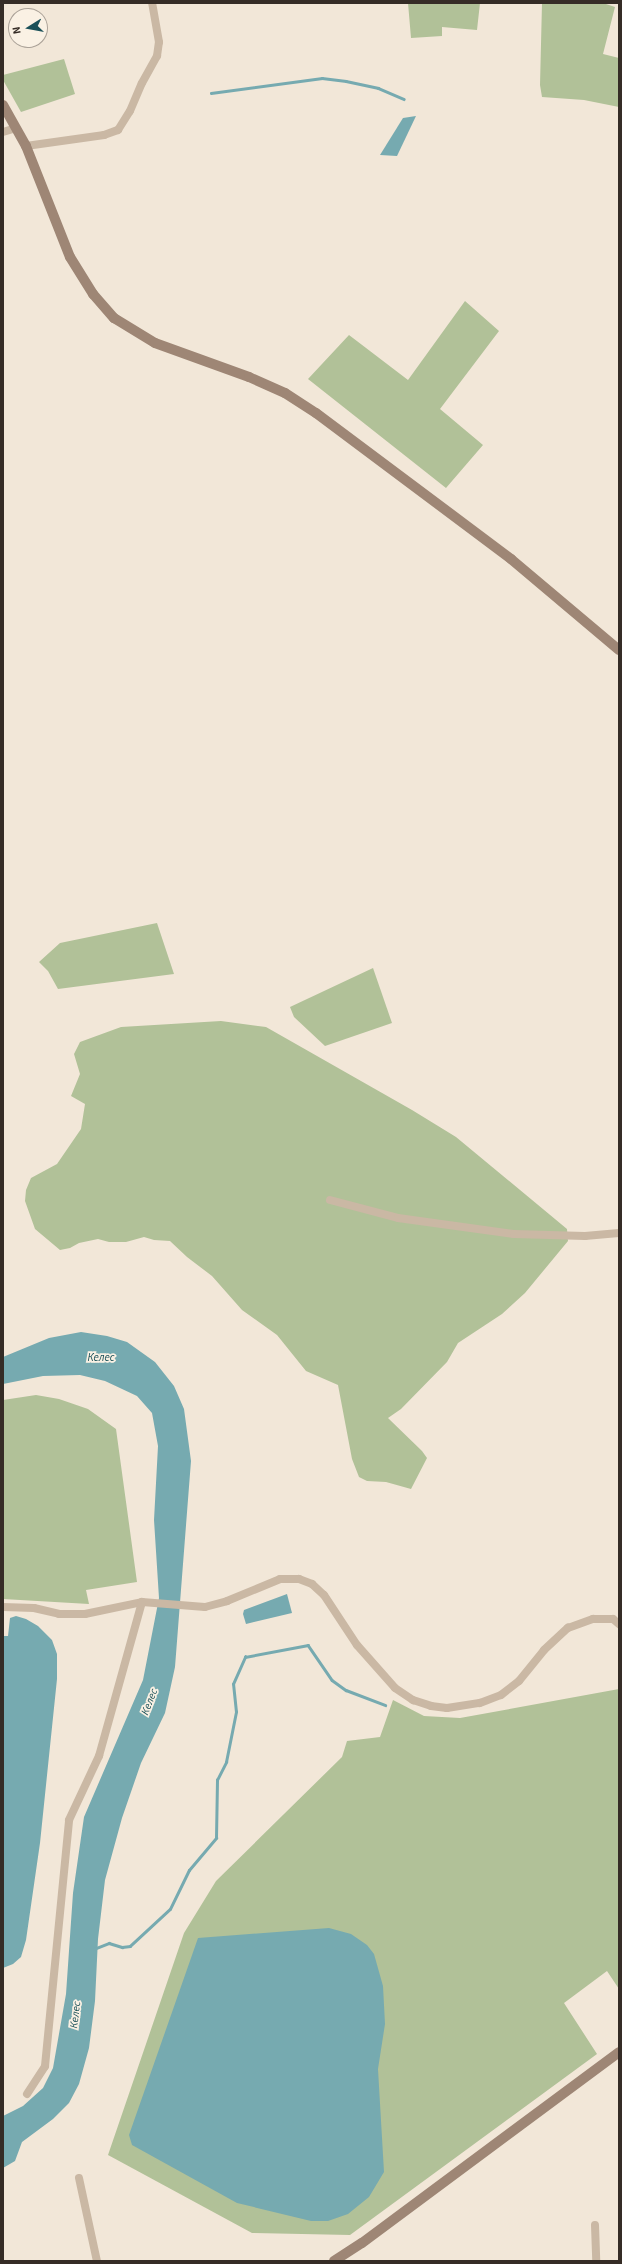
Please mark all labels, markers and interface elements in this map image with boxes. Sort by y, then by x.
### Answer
north arrow [8,8,48,48]
text: N [9,25,25,35]
water label: Келес [87,1351,115,1365]
water label: Келес [139,1687,161,1717]
water label: Келес [68,2001,84,2029]

